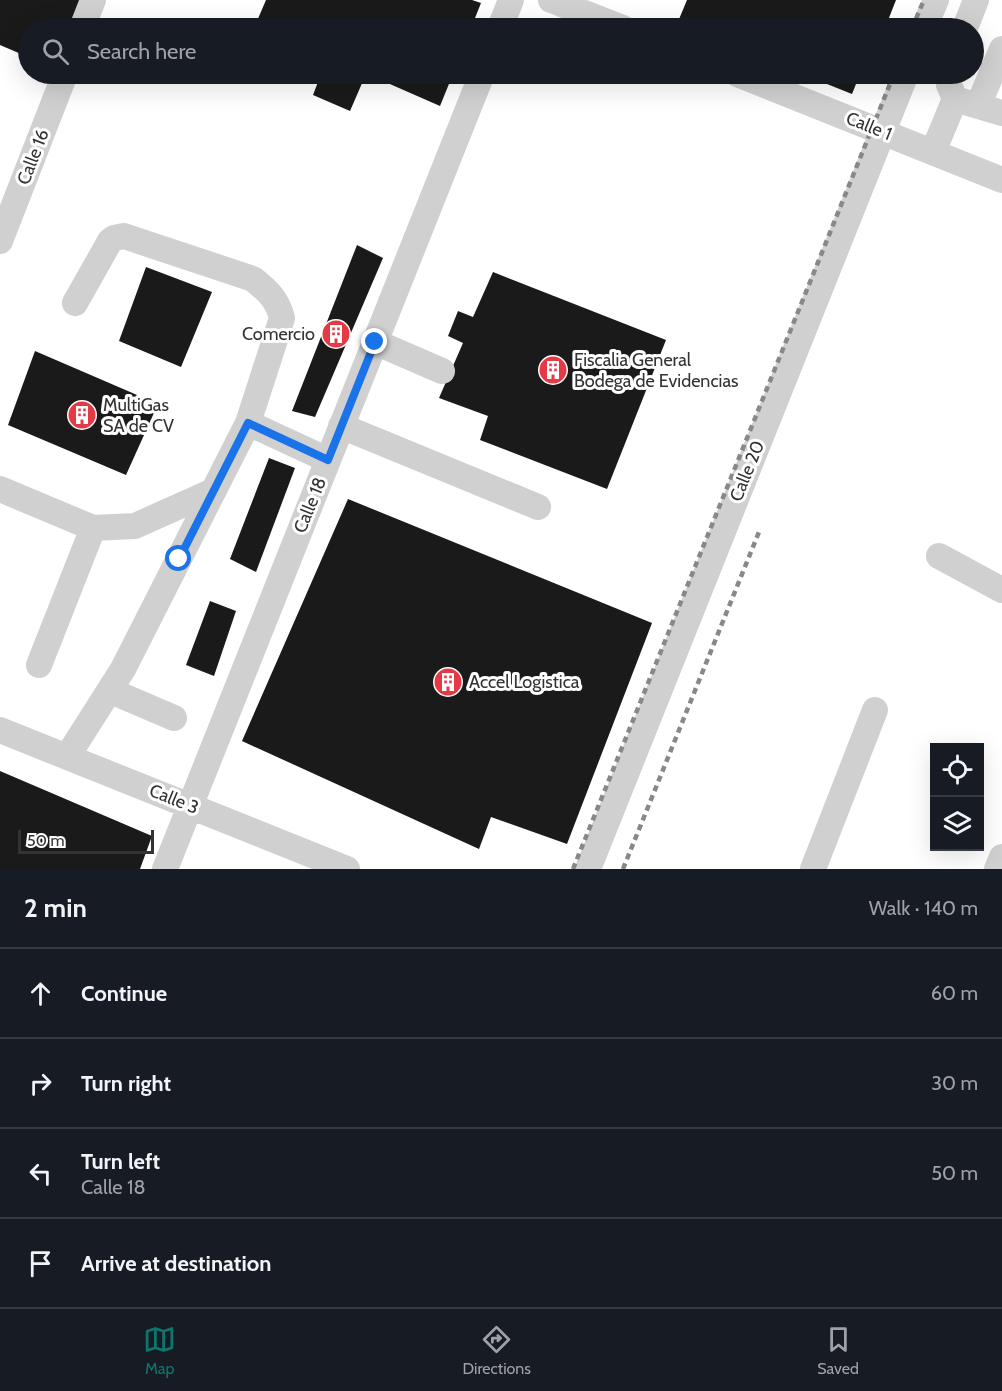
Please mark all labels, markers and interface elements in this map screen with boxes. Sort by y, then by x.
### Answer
search box [18,18,984,84]
icon: search [39,35,72,68]
text: Search here [87,38,196,65]
street label: Calle 1 [843,107,895,145]
street label: Calle 16 [12,126,54,188]
building icon: Comercio [320,318,352,350]
place label: Comercio [242,323,315,345]
route end [361,328,387,354]
place label: Fiscalia General Bodega de Evidencias [574,349,739,392]
building icon: Fiscalia General Bodega de Evidencias [537,354,569,386]
place label: MultiGas SA de CV [103,394,174,437]
building icon: MultiGas SA de CV [66,399,98,431]
street label: Calle 20 [725,437,769,505]
street label: Calle 18 [289,474,331,536]
route start [165,545,191,571]
building icon: Accel Logistica [432,666,464,698]
place label: Accel Logistica [469,671,580,693]
map controls [930,743,984,851]
button: locate [930,743,984,797]
street label: Calle 3 [146,779,202,819]
button: layers [930,797,984,851]
scale bar [18,827,154,854]
text: 50 m [27,831,64,850]
text: 2 min [24,892,87,924]
text: Walk · 140 m [869,896,978,920]
icon: ahead [24,977,57,1010]
text: Continue [81,980,167,1007]
text: 60 m [931,981,978,1005]
icon: right [24,1067,57,1100]
text: Turn right [81,1070,171,1097]
text: 30 m [931,1071,978,1095]
text: Turn left [81,1148,160,1175]
icon: left [24,1157,57,1190]
text: 50 m [931,1161,978,1185]
text: Calle 18 [81,1175,146,1199]
icon: arrive [24,1247,57,1280]
text: Arrive at destination [81,1250,271,1277]
tab: Map [143,1323,176,1378]
tab: Directions [463,1323,531,1378]
tab: Saved [817,1323,859,1378]

